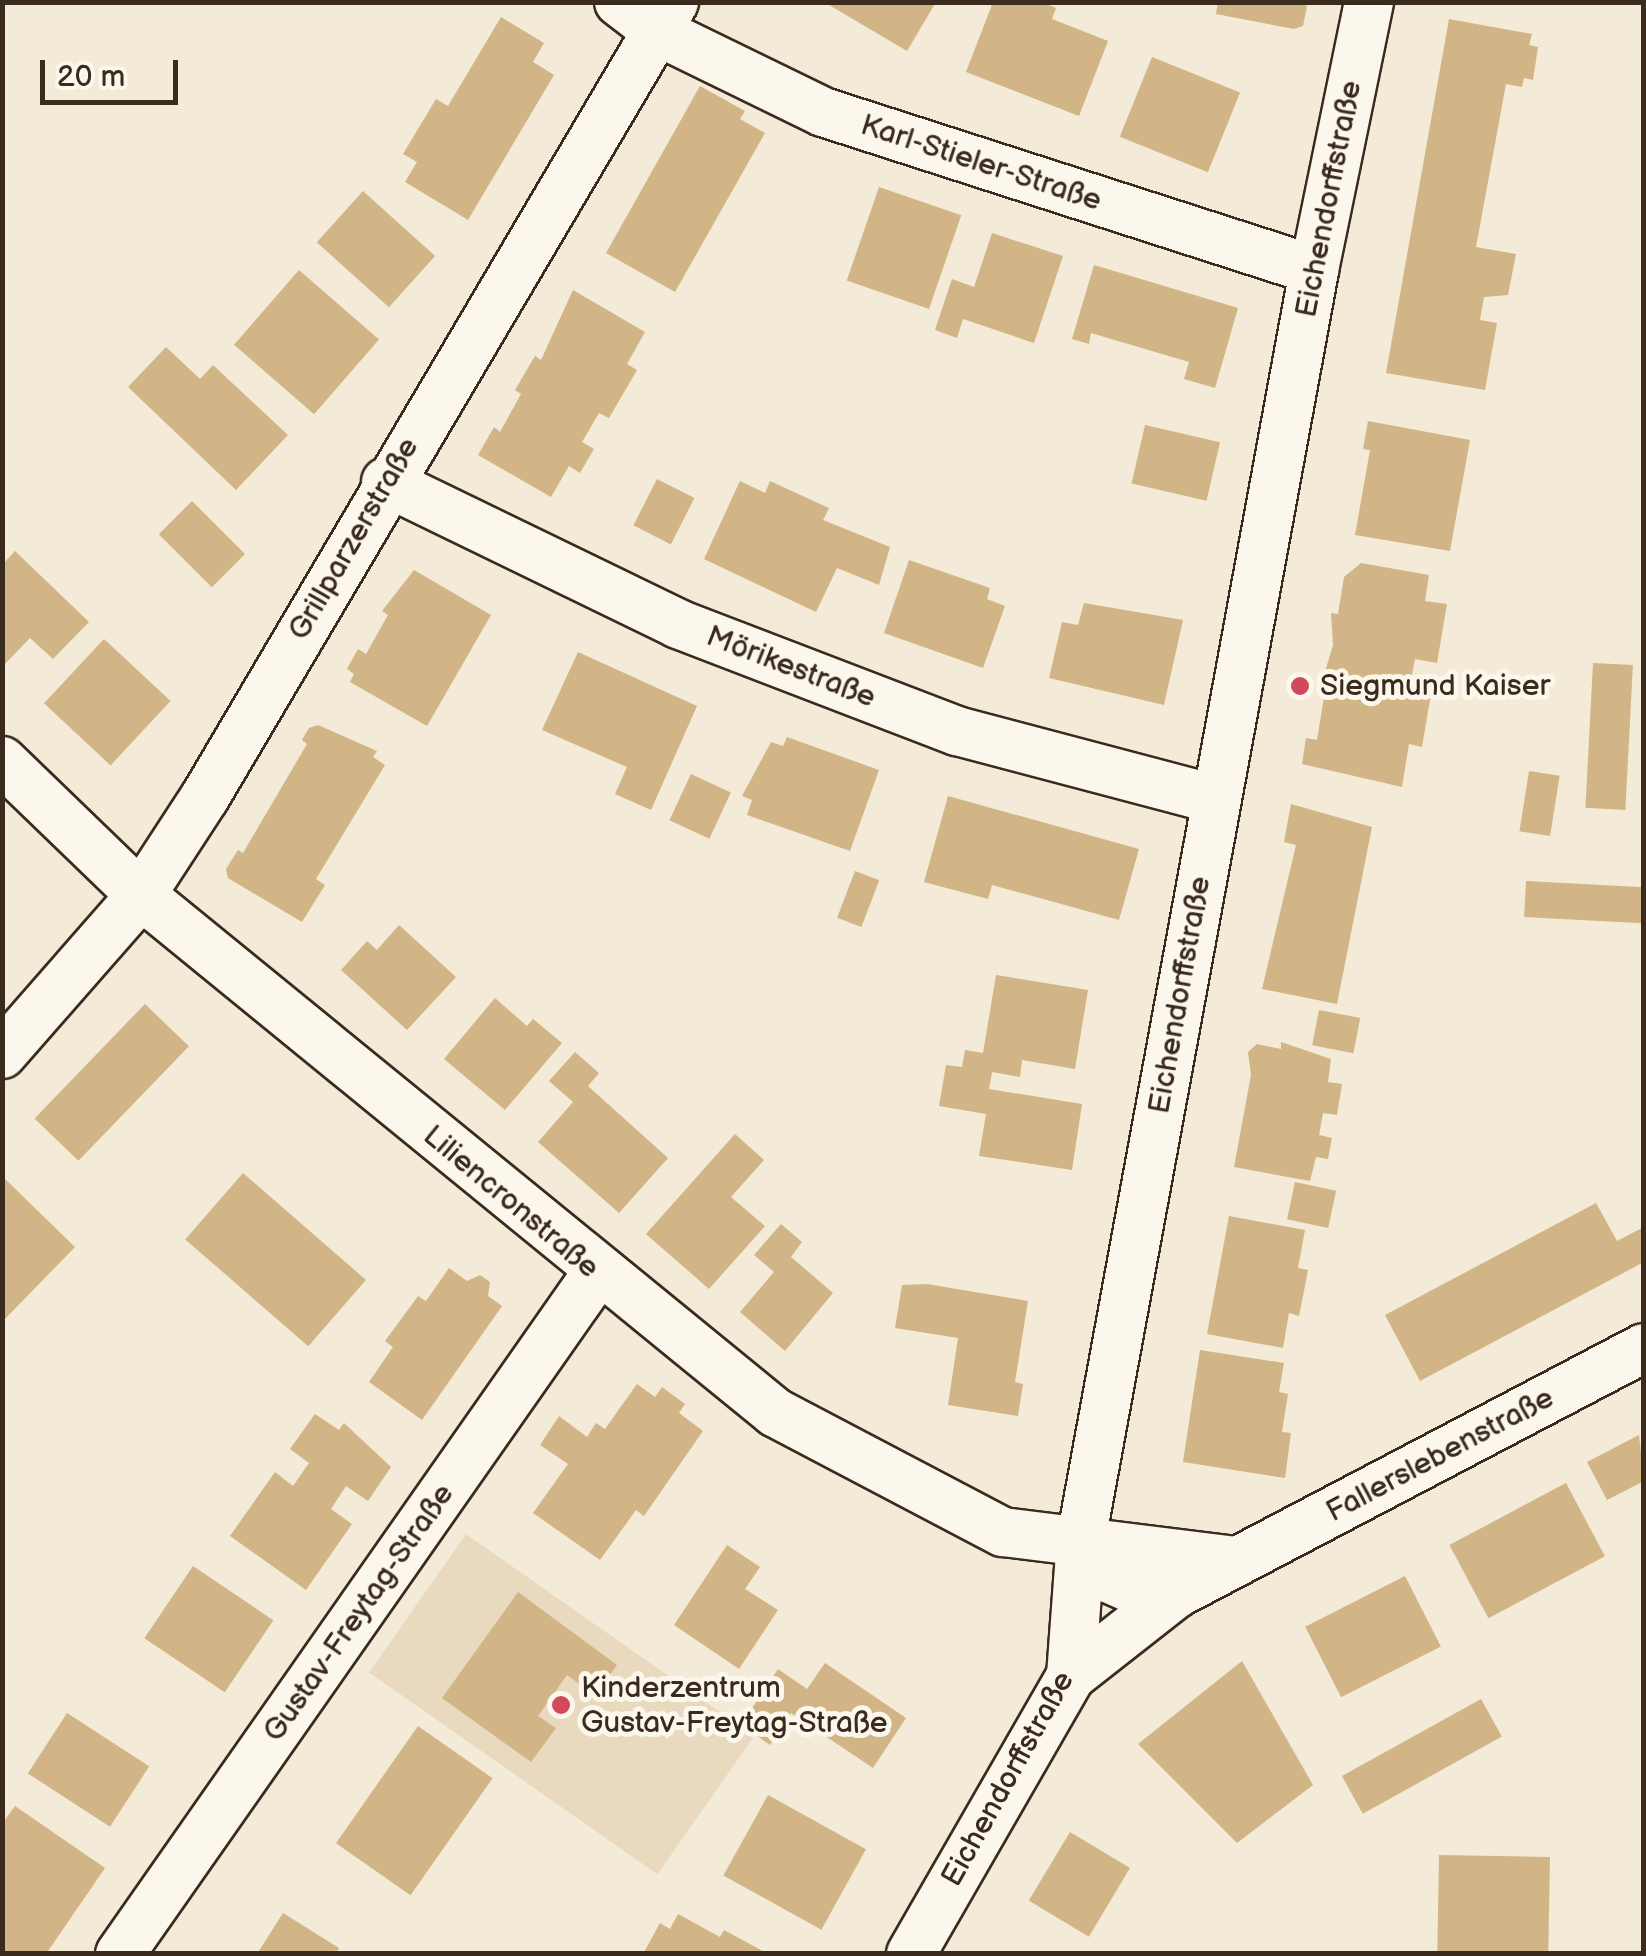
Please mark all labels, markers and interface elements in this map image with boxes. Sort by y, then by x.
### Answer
scale bar [45,40,182,102]
text: 20 m [57,59,125,95]
street label: Eichendorffstraße [1288,78,1370,320]
street label: Karl-Stieler-Straße [856,107,1106,219]
street label: Grillparzerstraße [281,431,427,647]
street label: Mörikestraße [701,618,881,716]
place label: Siegmund Kaiser [1320,668,1550,704]
marker: Siegmund Kaiser [1289,675,1311,697]
street label: Eichendorffstraße [1141,874,1219,1116]
street label: Liliencronstraße [416,1118,606,1286]
street label: Fallerslebenstraße [1320,1380,1560,1530]
street label: Gustav-Freytag-Straße [256,1477,462,1749]
street label: Eichendorffstraße [934,1665,1082,1893]
place label: Kinderzentrum Gustav-Freytag-Straße [581,1670,888,1740]
marker: Kinderzentrum Gustav-Freytag-Straße [550,1694,572,1716]

